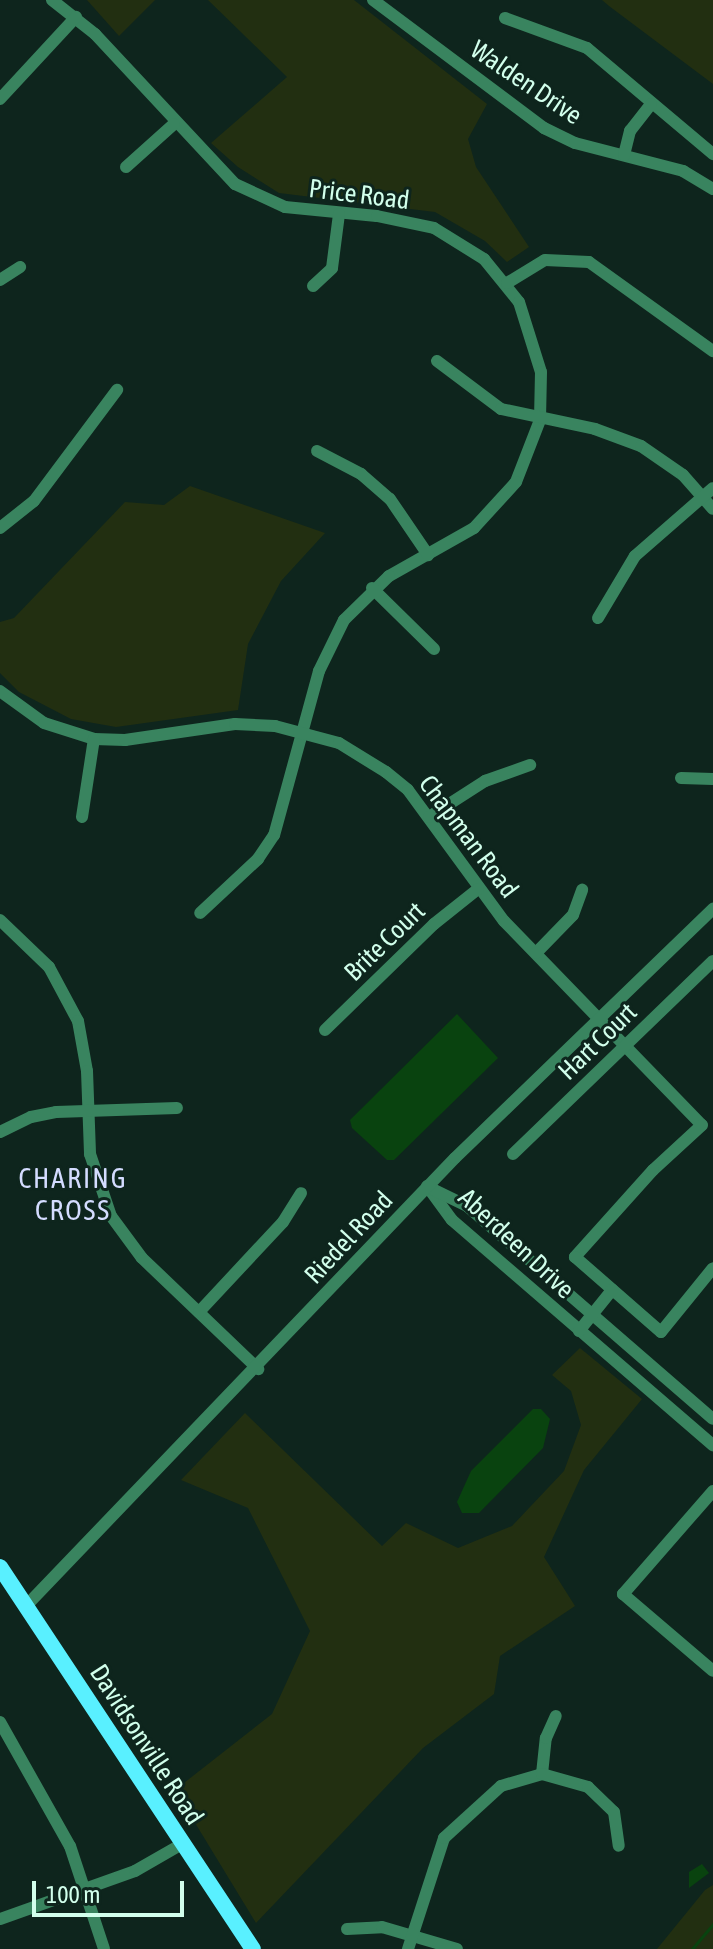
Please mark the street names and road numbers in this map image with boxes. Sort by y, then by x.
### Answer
street label: Walden Drive [464,34,588,132]
street label: Price Road [307,173,411,217]
street label: Chapman Road [412,770,524,904]
street label: Brite Court [338,896,432,988]
street label: Hart Court [552,997,644,1087]
street label: Aberdeen Drive [452,1182,580,1306]
street label: Riedel Road [298,1185,400,1291]
street label: Davidsonville Road [83,1659,209,1831]

